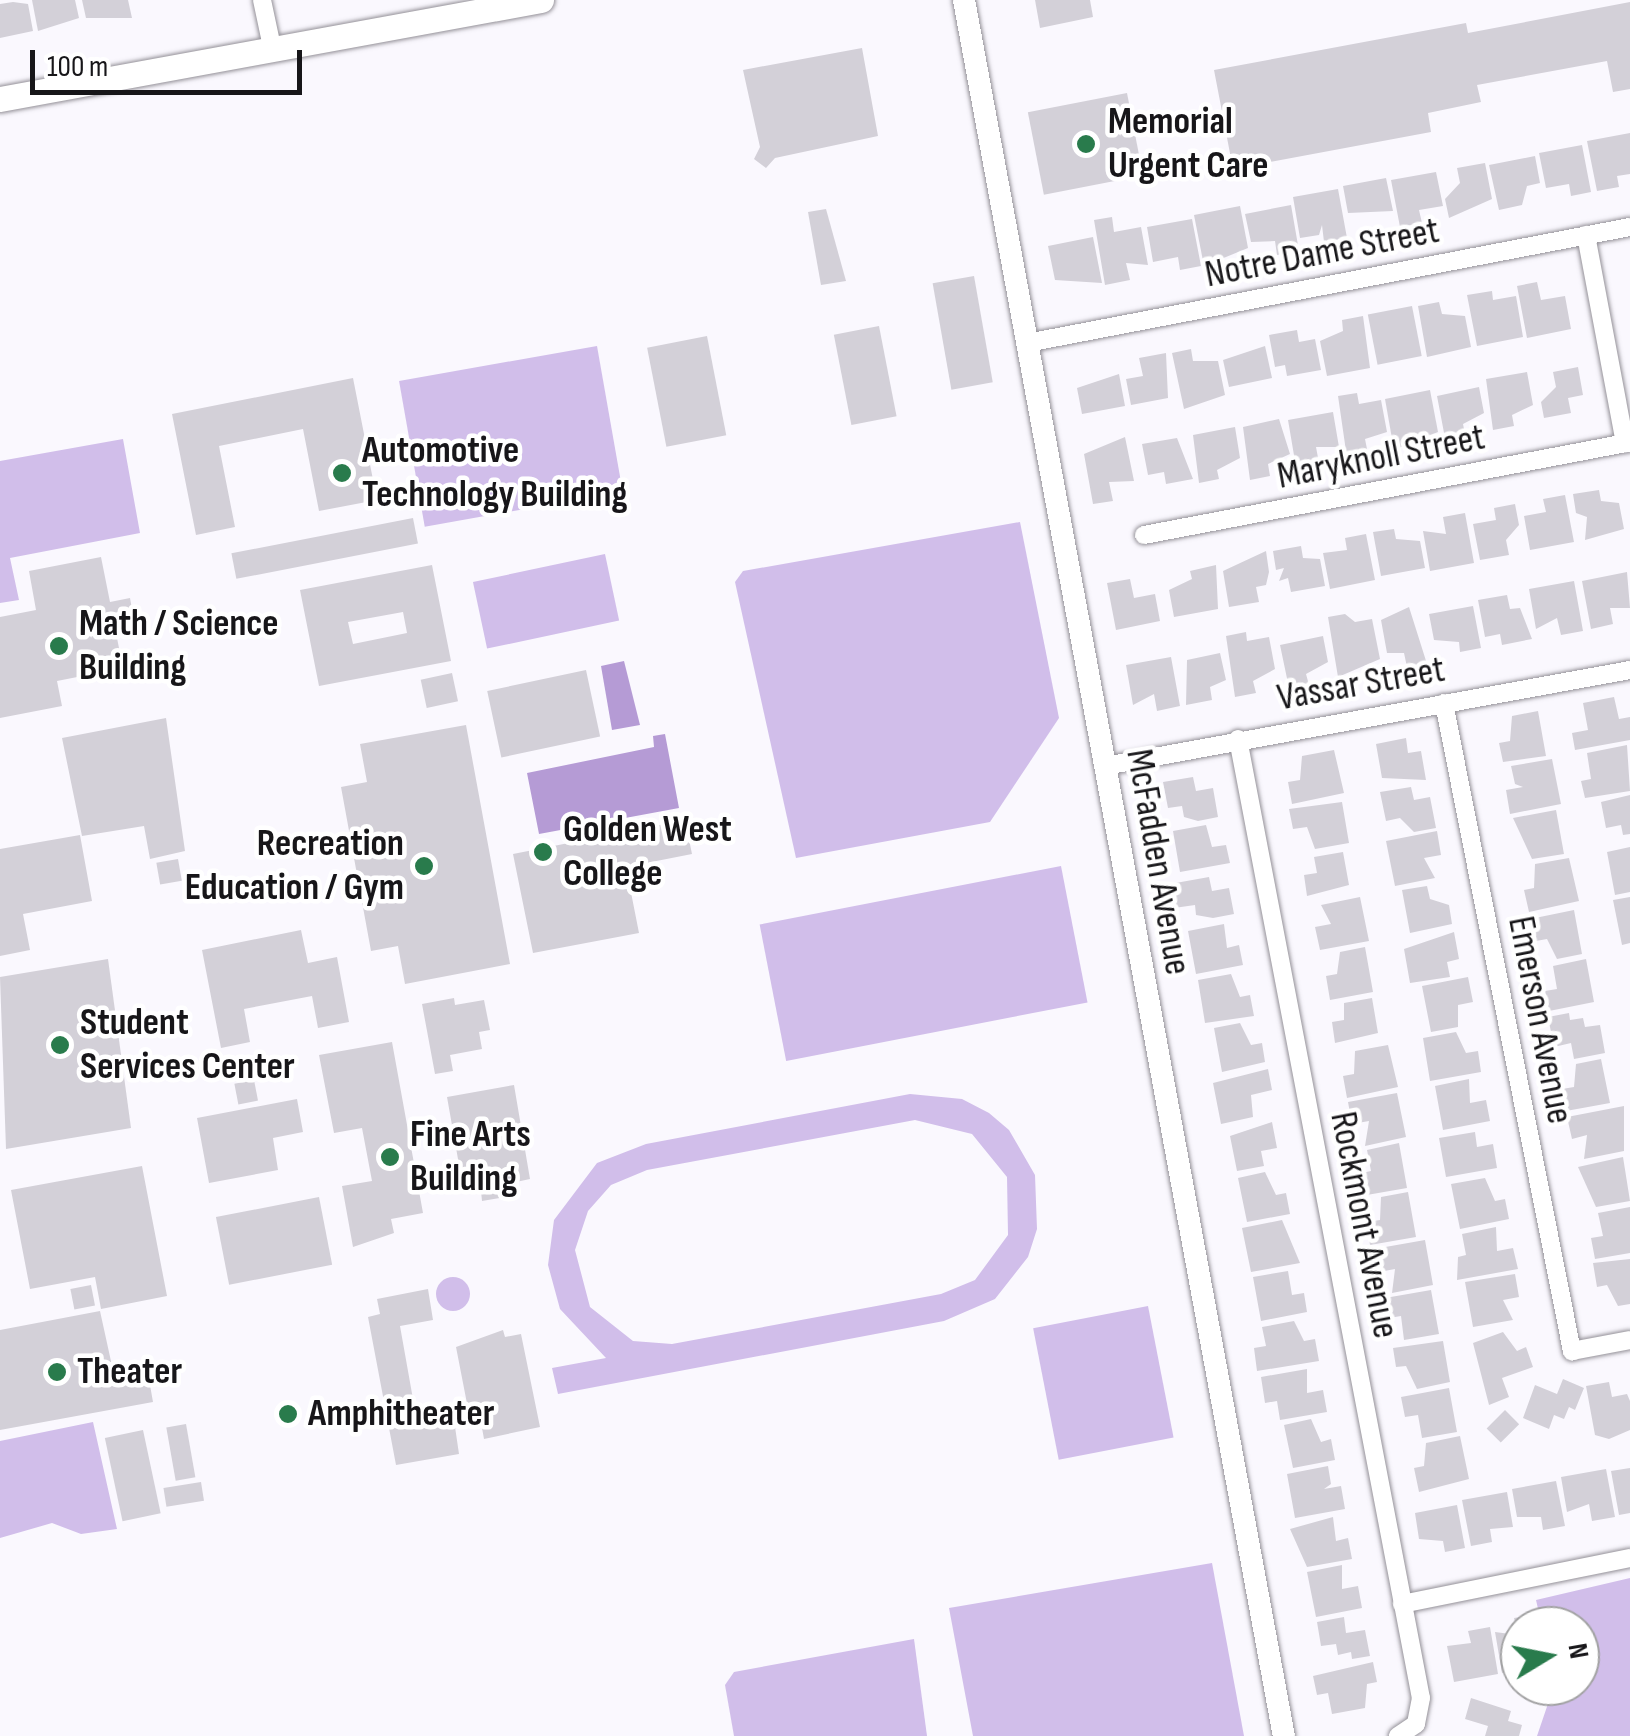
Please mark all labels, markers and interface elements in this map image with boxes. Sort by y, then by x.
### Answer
scale bar [35,30,308,92]
text: 100 m [47,49,108,85]
place label: Memorial Urgent Care [1108,99,1268,188]
marker: Memorial Urgent Care [1073,131,1099,157]
street label: Notre Dame Street [1201,208,1443,298]
street label: Maryknoll Street [1274,415,1488,499]
place label: Automotive Technology Building [362,428,628,518]
marker: Automotive Technology Building [331,462,353,484]
place label: Math / Science Building [79,601,279,690]
marker: Math / Science Building [48,635,70,657]
street label: Vassar Street [1274,647,1448,721]
street label: McFadden Avenue [1116,746,1200,978]
place label: Golden West College [563,807,732,896]
place label: Recreation Education / Gym [185,821,404,911]
marker: Golden West College [532,841,554,863]
marker: Recreation Education / Gym [413,855,435,877]
street label: Emerson Avenue [1498,912,1582,1128]
place label: Student Services Center [80,1000,295,1090]
marker: Student Services Center [49,1034,71,1056]
street label: Rockmont Avenue [1320,1108,1408,1342]
place label: Fine Arts Building [410,1112,531,1202]
marker: Fine Arts Building [379,1146,401,1168]
place label: Theater [77,1349,182,1395]
marker: Theater [46,1361,68,1383]
place label: Amphitheater [308,1391,494,1437]
marker: Amphitheater [277,1403,299,1425]
north arrow [1500,1606,1600,1706]
text: N [1561,1641,1596,1661]

